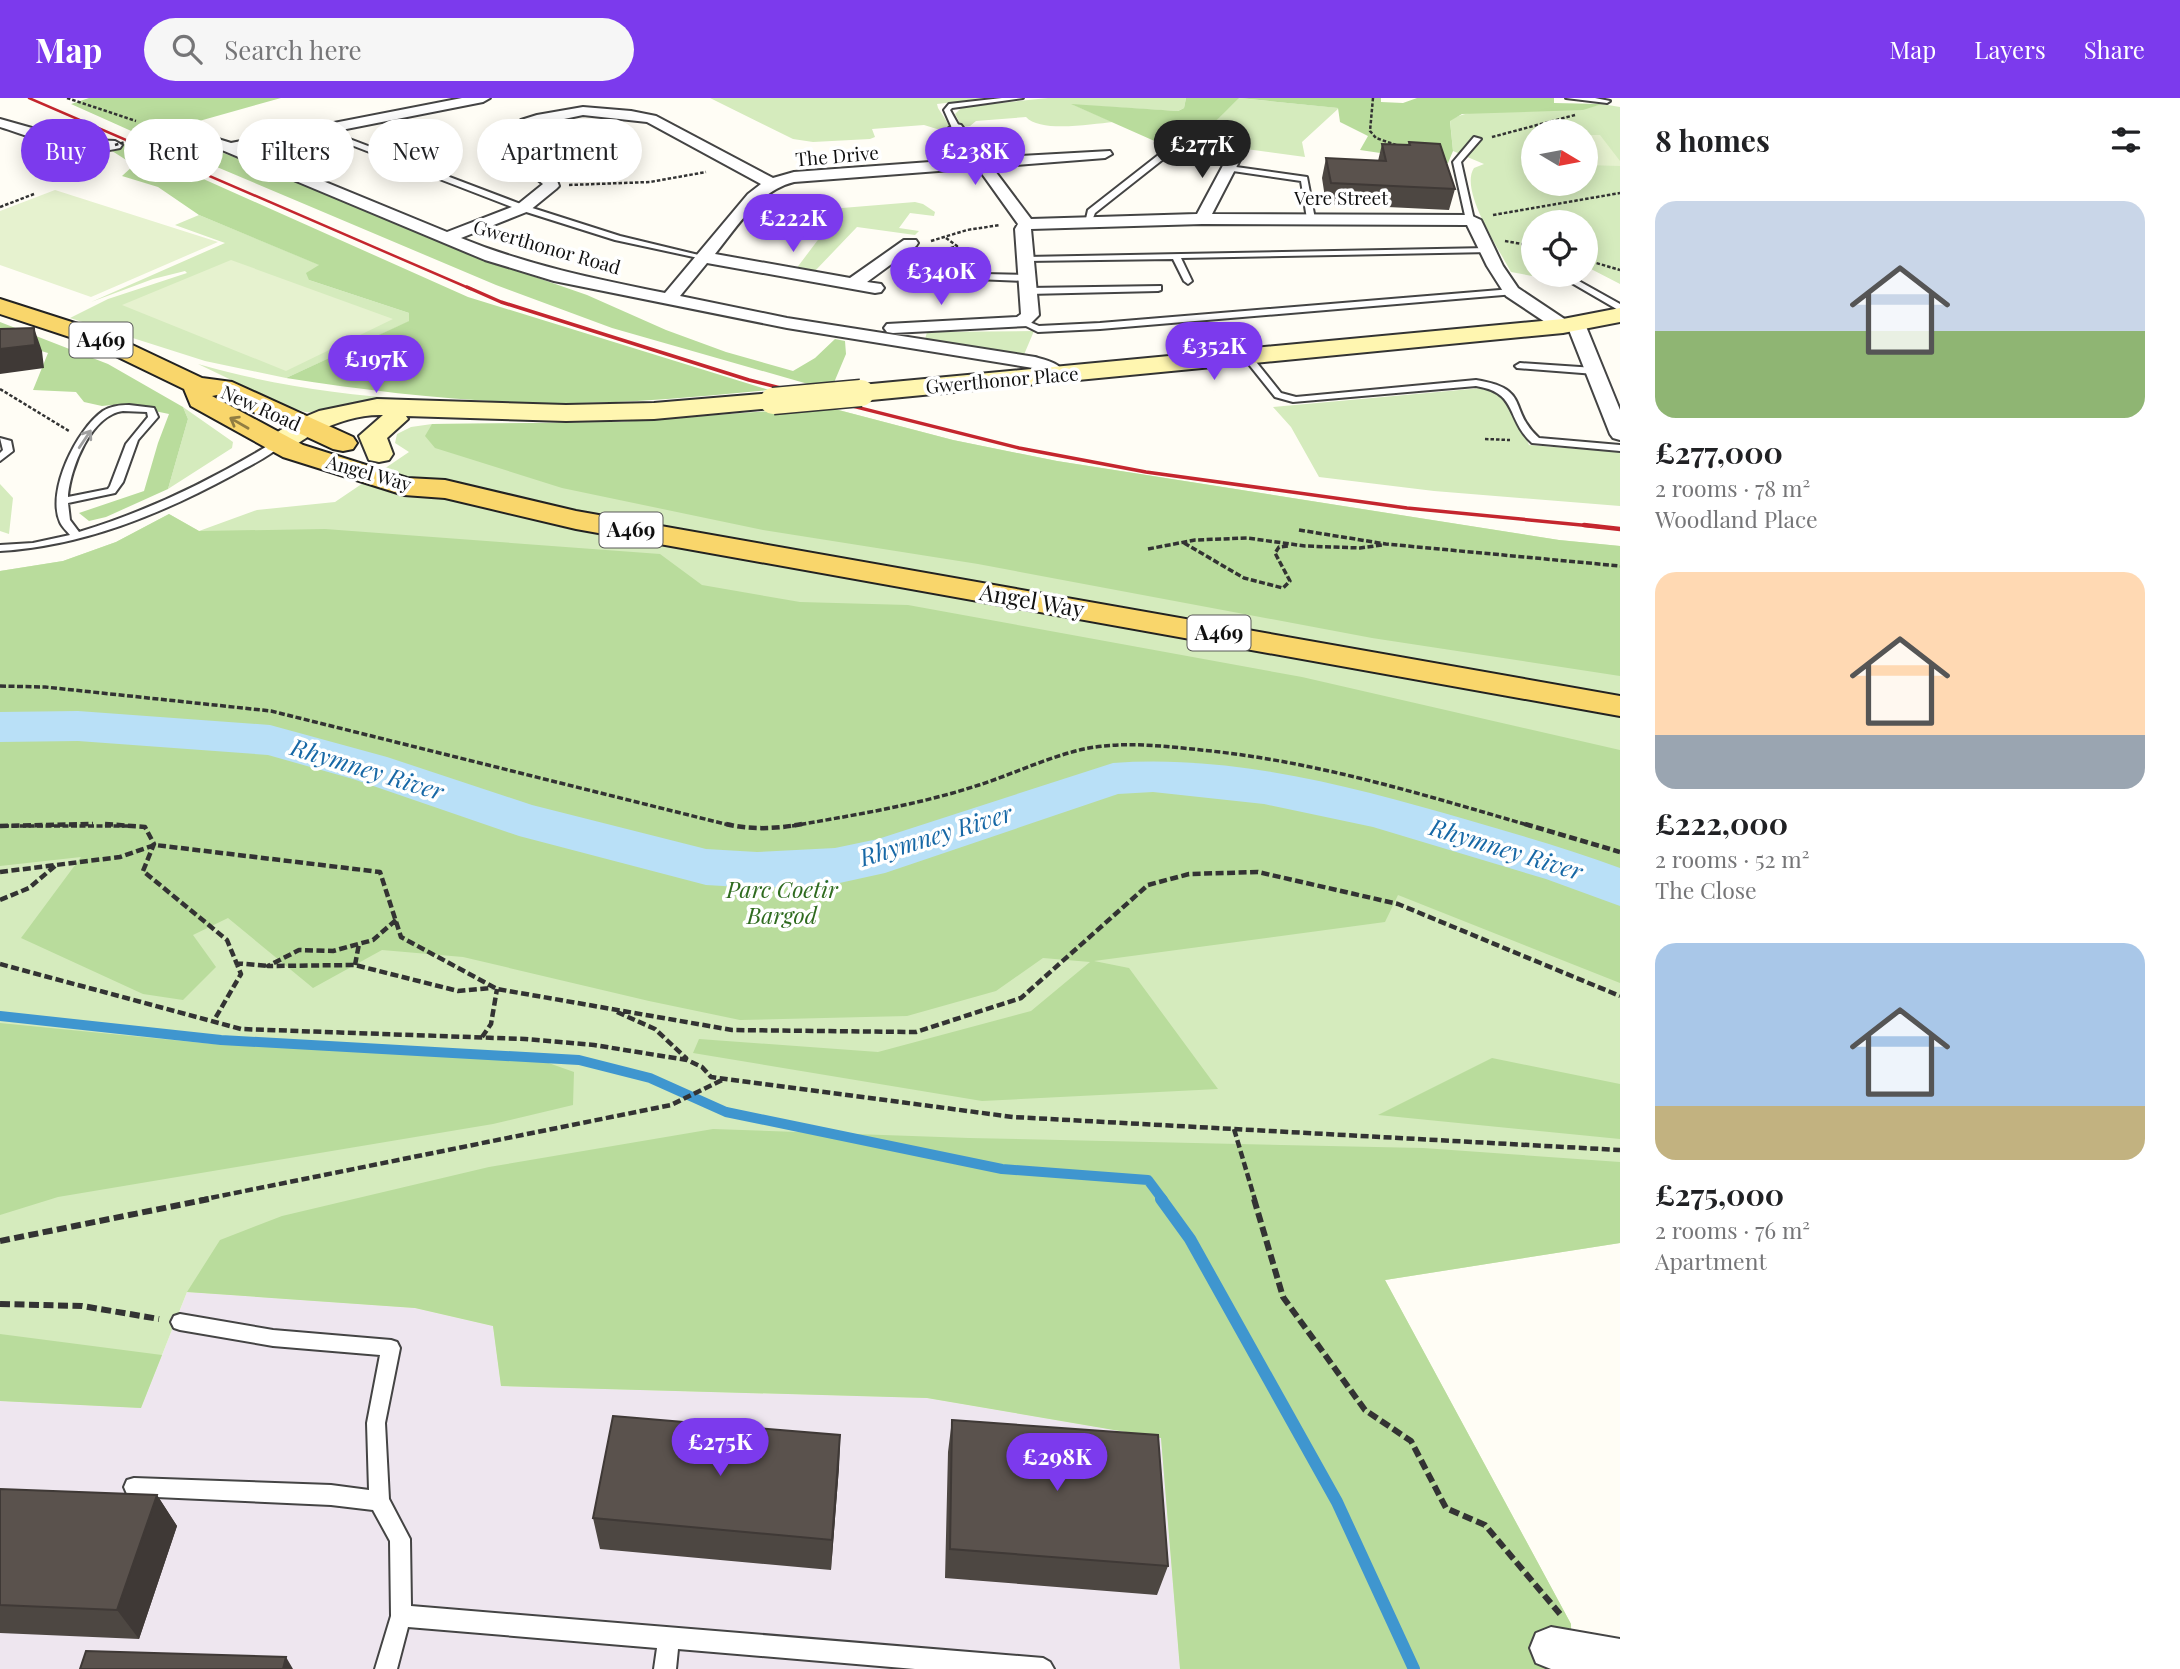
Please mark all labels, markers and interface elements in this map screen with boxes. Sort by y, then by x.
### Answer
search box [144,18,634,81]
text: Map [35,27,102,71]
icon: search [168,30,206,68]
text: Search here [224,32,362,67]
text: Map [1890,33,1936,65]
text: Layers [1974,33,2046,65]
text: Share [2084,33,2145,65]
chip: Buy [21,119,110,182]
chip: Rent [124,119,223,182]
chip: Filters [237,119,354,182]
chip: New [368,119,463,182]
chip: Apartment [477,119,642,182]
north arrow [1521,119,1598,196]
map controls [1521,119,1598,287]
pin: £277K [1153,120,1251,180]
text: 8 homes [1655,120,1770,160]
icon: filters [2107,121,2145,159]
pin: £238K [926,127,1024,187]
text: £277K [1170,127,1234,158]
text: £238K [941,134,1009,165]
street label: The Drive [794,138,880,172]
street label: Vere Street [1293,184,1388,210]
pin: £222K [744,194,842,254]
text: £222K [759,201,827,232]
button: locate [1521,210,1598,287]
street label: Gwerthonor Road [471,213,624,279]
icon: home [1837,247,1963,373]
pin: £340K [892,248,990,307]
text: £340K [906,254,976,285]
road number: A469 [70,322,132,358]
pin: £352K [1165,322,1263,382]
text: £352K [1181,329,1247,360]
pin: £197K [327,336,425,395]
text: £197K [344,342,408,373]
street label: Gwerthonor Place [924,359,1079,399]
street label: New Road [217,378,305,436]
one-way arrow [230,416,250,430]
one-way arrow [78,430,93,449]
text: £277,000 [1655,432,1783,472]
street label: Angel Way [323,447,415,497]
text: 2 rooms · 78 m² [1655,472,1810,503]
text: Woodland Place [1655,503,1818,534]
road number: A469 [600,512,662,548]
street label: Angel Way [977,575,1087,624]
road number: A469 [1188,616,1250,650]
icon: home [1837,618,1963,744]
water label: Rhymney River [286,729,449,807]
water label: Rhymney River [854,795,1016,873]
text: £222,000 [1655,803,1788,843]
water label: Rhymney River [1425,809,1588,887]
text: 2 rooms · 52 m² [1655,843,1809,874]
park label: Parc Coetir Bargod [725,873,839,930]
text: The Close [1655,874,1757,905]
icon: home [1837,989,1963,1115]
text: £275,000 [1655,1174,1784,1214]
text: 2 rooms · 76 m² [1655,1214,1810,1245]
text: Apartment [1655,1245,1767,1276]
pin: £275K [671,1418,769,1478]
text: £275K [688,1425,752,1456]
pin: £298K [1008,1434,1106,1493]
text: £298K [1022,1440,1092,1471]

